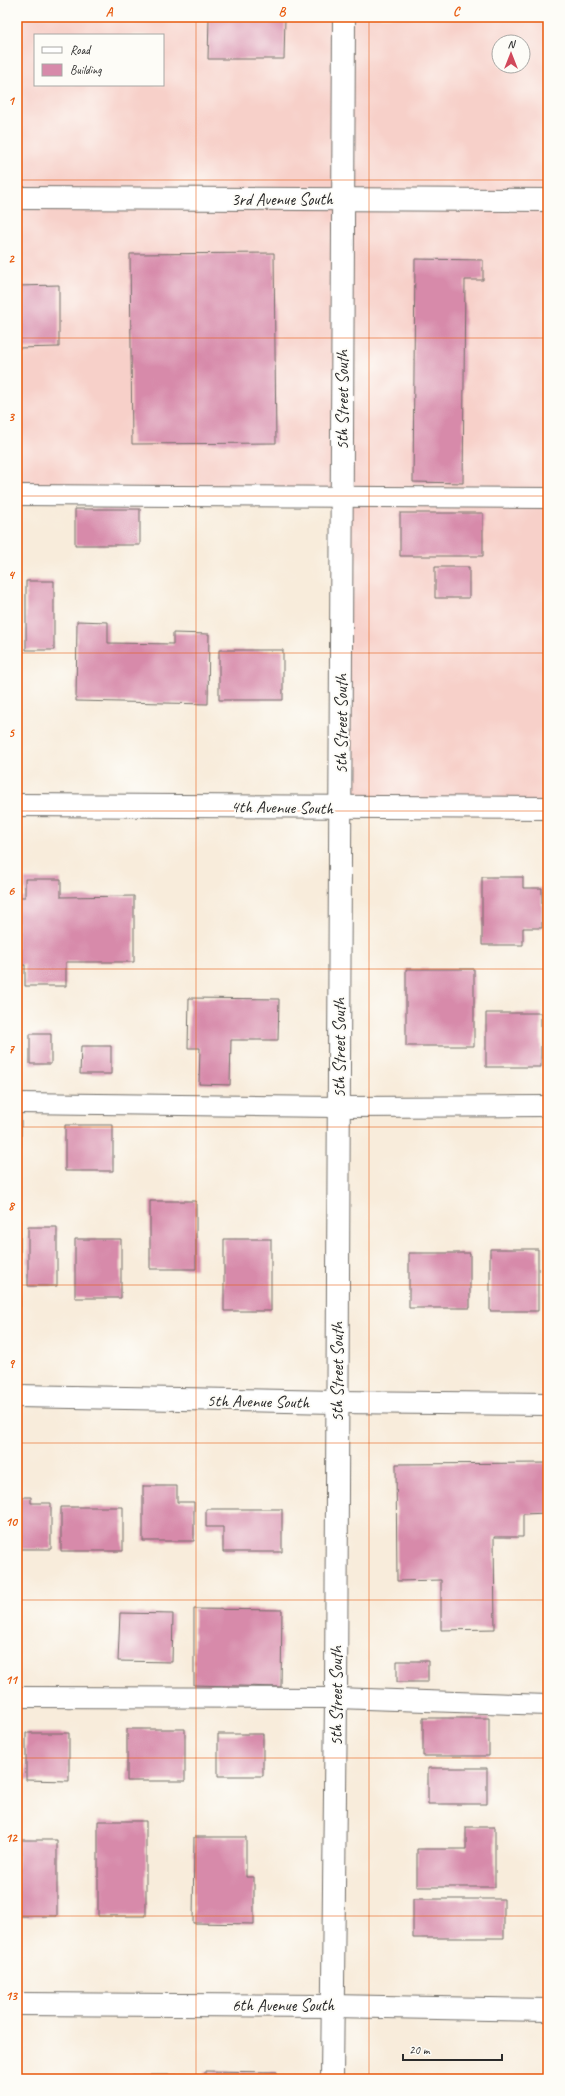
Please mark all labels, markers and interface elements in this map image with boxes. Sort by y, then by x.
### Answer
text: A [106,4,114,20]
text: B [279,4,287,20]
text: C [453,4,461,20]
legend [34,34,164,86]
north arrow [491,34,531,74]
text: N [508,37,517,51]
text: Road [70,42,92,58]
text: Building [70,62,102,78]
text: 1 [8,93,16,109]
street label: 3rd Avenue South [231,189,334,210]
text: 2 [8,251,15,267]
street label: 5th Street South [332,349,353,450]
text: 3 [8,409,15,425]
text: 4 [8,567,16,583]
street label: 5th Street South [331,673,352,774]
text: 5 [8,725,15,741]
street label: 4th Avenue South [231,796,334,819]
text: 6 [8,883,15,899]
street label: 5th Street South [329,997,350,1098]
text: 7 [8,1041,15,1057]
text: 8 [8,1198,16,1214]
street label: 5th Street South [327,1321,348,1422]
text: 9 [8,1356,15,1372]
street label: 5th Avenue South [207,1390,310,1413]
text: 10 [5,1514,18,1530]
street label: 5th Street South [326,1645,347,1746]
text: 11 [5,1672,19,1688]
text: 12 [5,1830,18,1846]
text: 13 [5,1988,18,2004]
street label: 6th Avenue South [232,1995,335,2016]
scale bar [403,2036,502,2062]
text: 20 m [409,2042,431,2058]

